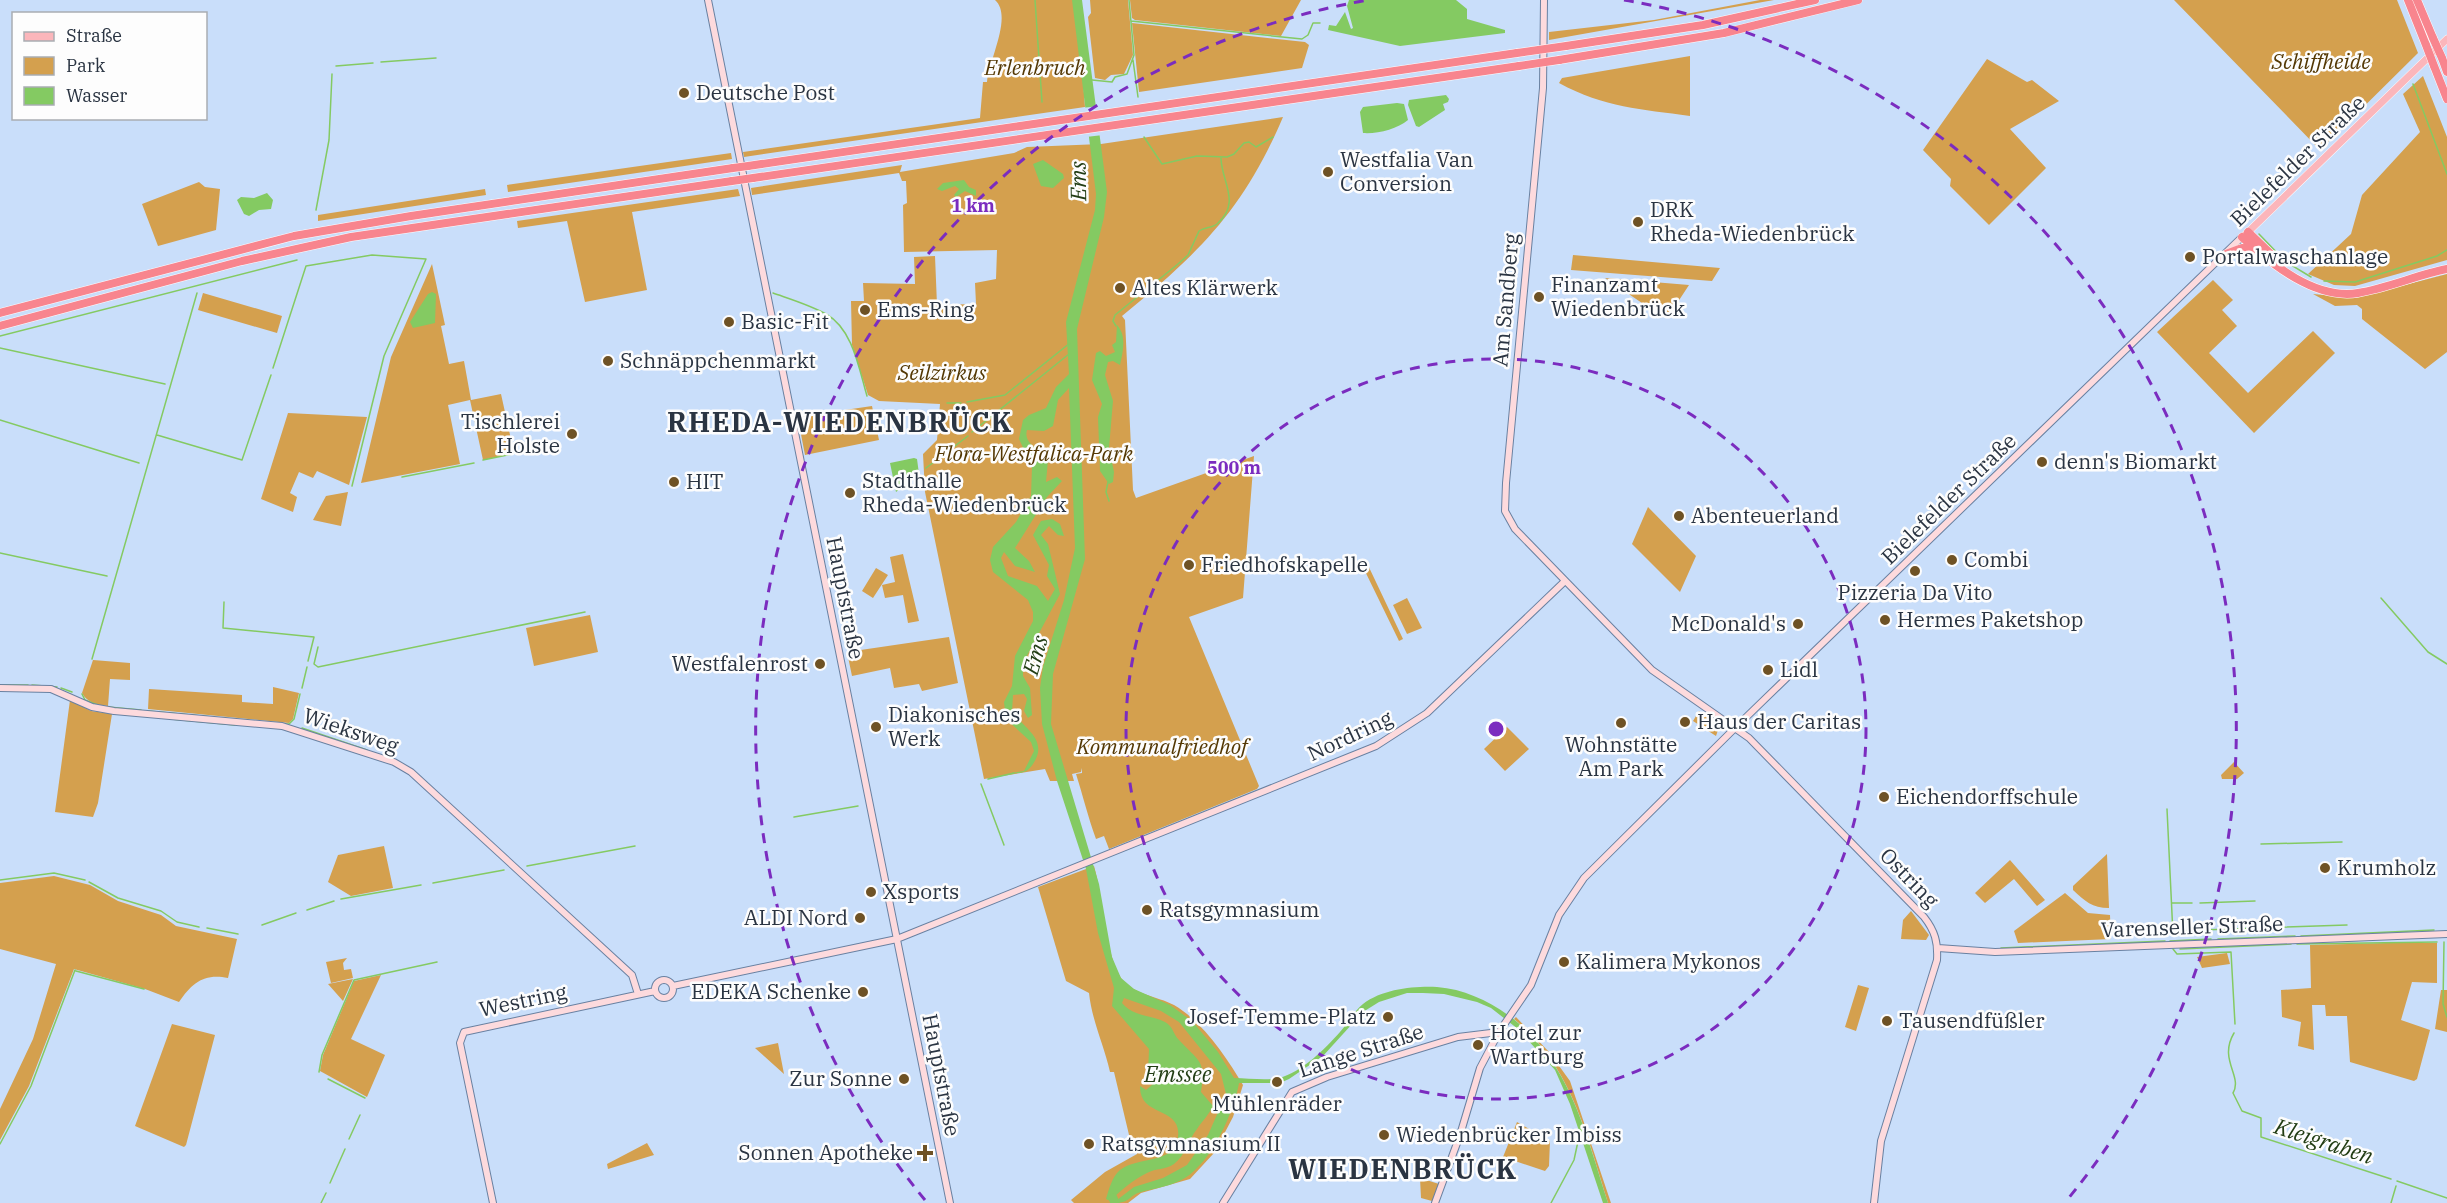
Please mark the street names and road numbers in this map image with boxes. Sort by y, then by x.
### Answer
street label: Bielefelder Straße [2224,89,2371,232]
street label: Am Sandberg [1485,231,1525,368]
street label: Bielefelder Straße [1875,427,2022,570]
street label: Hauptstraße [820,534,872,661]
street label: Wieksweg [300,701,403,760]
street label: Nordring [1302,703,1397,767]
street label: Ostring [1874,841,1946,914]
street label: Varenseller Straße [2100,909,2284,943]
street label: Westring [476,977,570,1023]
street label: Hauptstraße [916,1011,968,1138]
street label: Lange Straße [1295,1017,1427,1083]

